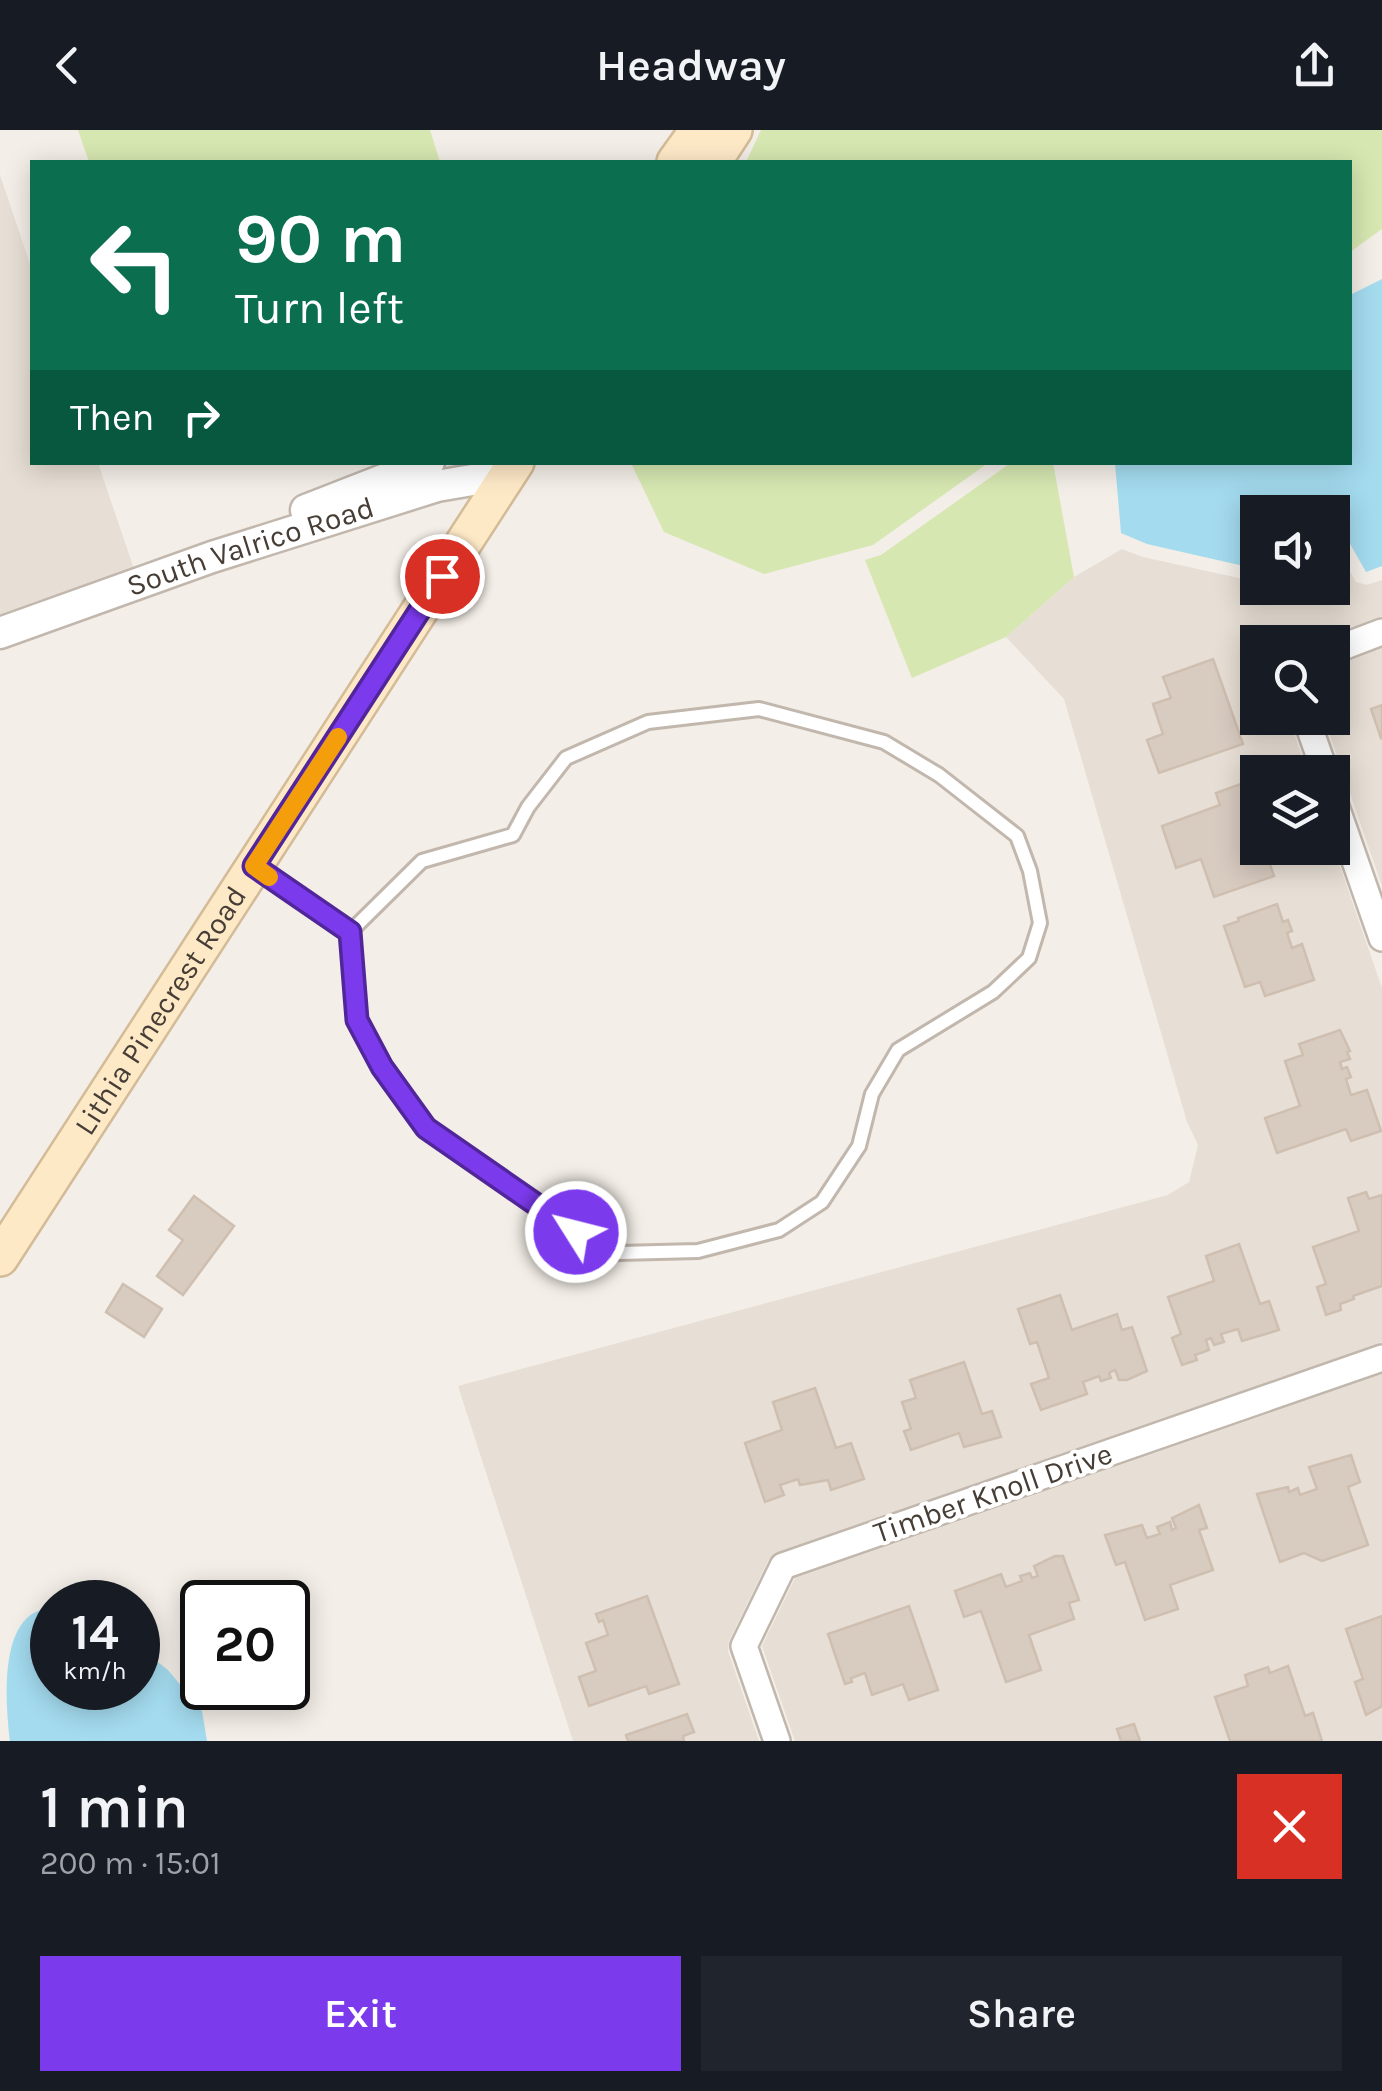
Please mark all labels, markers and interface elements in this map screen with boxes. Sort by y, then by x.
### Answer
icon: back [40,38,95,93]
icon: share [1287,38,1342,93]
text: Headway [596,39,786,91]
text: 90 m [235,198,406,280]
icon: left [70,200,200,330]
text: Turn left [235,282,404,334]
icon: right [174,390,229,445]
text: Then [70,395,154,440]
street label: South Valrico Road [122,489,378,604]
map controls [1240,495,1350,865]
button: sound [1240,495,1350,605]
pin [400,534,485,619]
icon: arrive [415,549,470,604]
button: search [1240,625,1350,735]
button: layers [1240,755,1350,865]
street label: Lithia Pinecrest Road [67,879,254,1142]
position arrow [524,1180,628,1284]
street label: Timber Knoll Drive [869,1435,1117,1551]
speed limit sign: 20 [180,1580,310,1710]
text: 14 [71,1603,119,1662]
text: km/h [63,1656,127,1685]
text: 1 min [40,1772,189,1842]
button: close [1237,1774,1342,1879]
text: 200 m · 15:01 [40,1845,221,1882]
button: Exit [40,1956,681,2071]
button: Share [701,1956,1342,2071]

